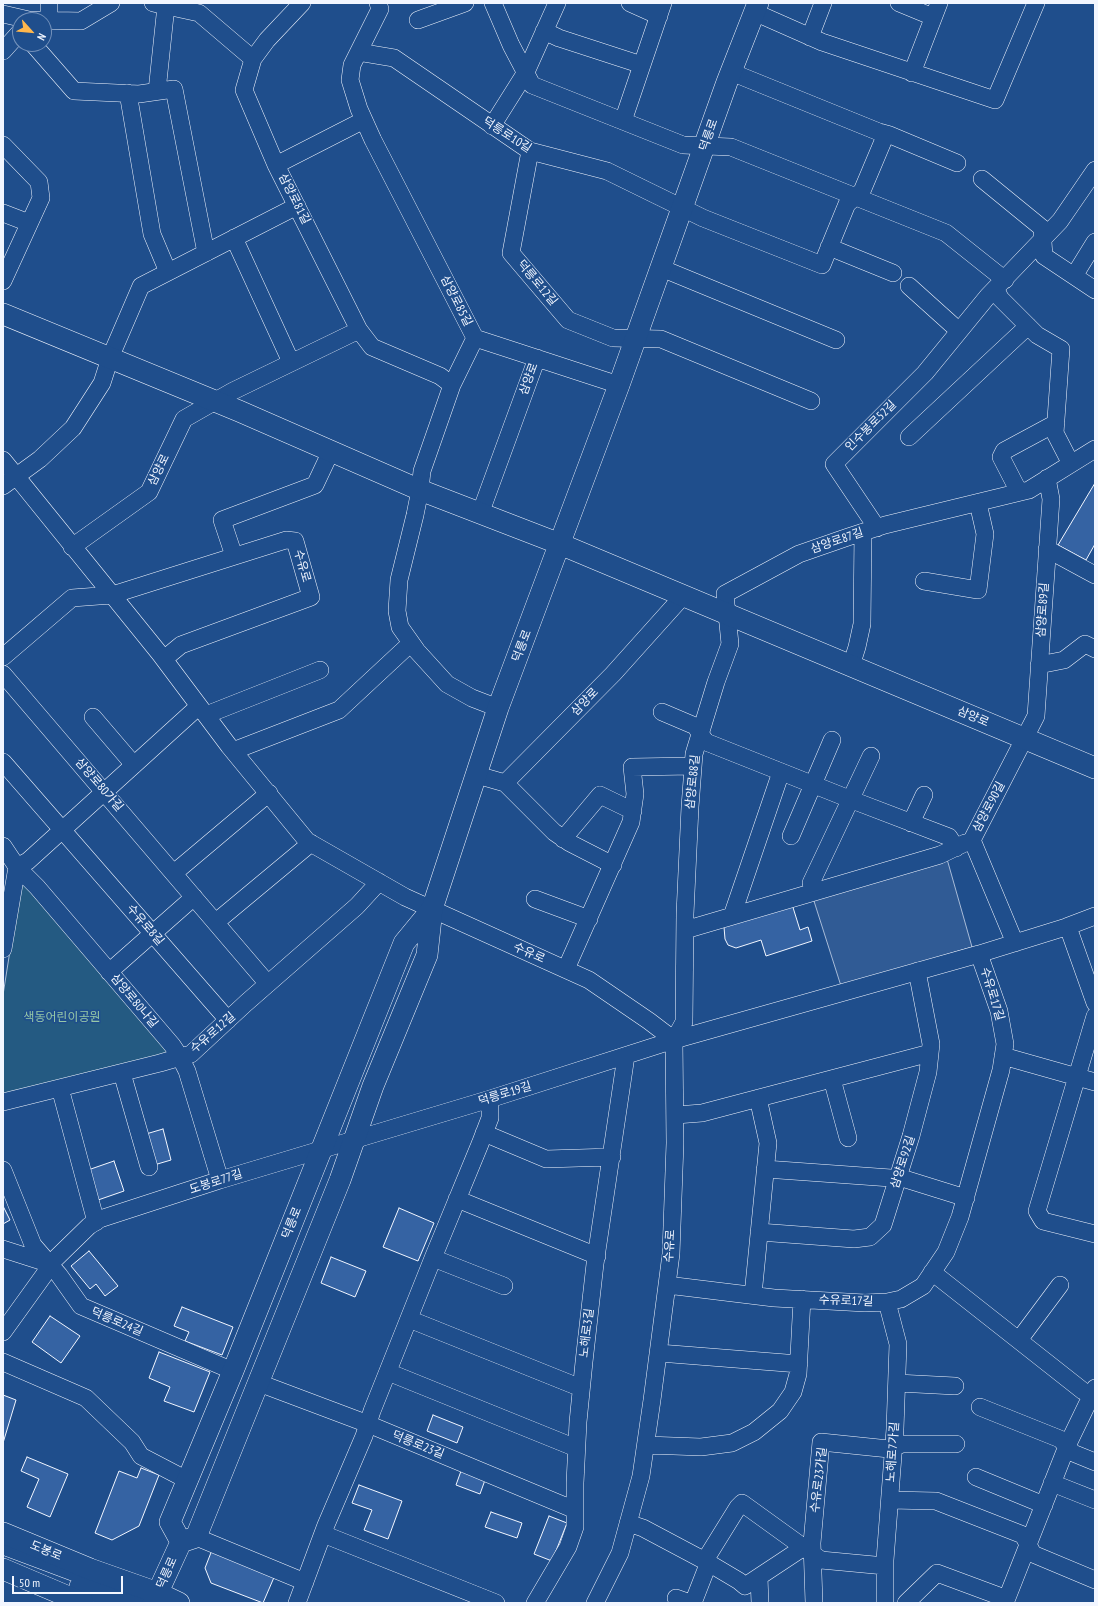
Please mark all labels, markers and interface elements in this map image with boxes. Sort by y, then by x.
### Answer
north arrow [12,12,52,52]
text: N [34,31,49,43]
street label: 덕릉로10길 [480,114,534,156]
street label: 덕릉로 [697,117,721,153]
street label: 삼양로81길 [275,171,313,227]
street label: 덕릉로12길 [514,257,560,309]
street label: 삼양로85길 [437,273,475,329]
street label: 삼양로 [517,361,541,397]
street label: 인수봉로52길 [843,398,899,454]
street label: 삼양로 [145,452,173,488]
street label: 삼양로87길 [809,525,865,557]
street label: 수유로 [291,548,313,584]
street label: 삼양로89길 [1034,582,1052,638]
street label: 덕릉로 [509,628,535,664]
street label: 삼양로 [568,685,602,719]
street label: 삼양로 [955,704,991,730]
street label: 삼양로88길 [683,754,703,810]
street label: 삼양로80가길 [72,755,126,815]
street label: 삼양로90길 [970,779,1008,835]
street label: 수유로8길 [123,902,167,948]
street label: 수유로 [511,940,547,966]
street label: 수유로17길 [977,966,1007,1022]
street label: 삼양로80나길 [107,971,161,1031]
street label: 수유로12길 [188,1010,238,1056]
park label: 색동어린이공원 [23,1011,101,1025]
street label: 덕릉로19길 [477,1079,533,1109]
street label: 삼양로92길 [888,1134,918,1190]
street label: 도봉로77길 [188,1167,244,1197]
street label: 덕릉로 [279,1205,305,1241]
street label: 수유로 [662,1229,678,1263]
street label: 수유로17길 [818,1293,874,1309]
street label: 덕릉로24길 [89,1305,145,1339]
street label: 노해로3길 [577,1308,597,1358]
street label: 노해로7가길 [884,1421,902,1483]
street label: 덕릉로23길 [390,1428,446,1462]
street label: 수유로23가길 [808,1446,830,1514]
street label: 도봉로 [28,1538,64,1564]
street label: 덕릉로 [154,1555,180,1591]
scale bar [14,1568,125,1594]
text: 50 m [19,1575,40,1590]

